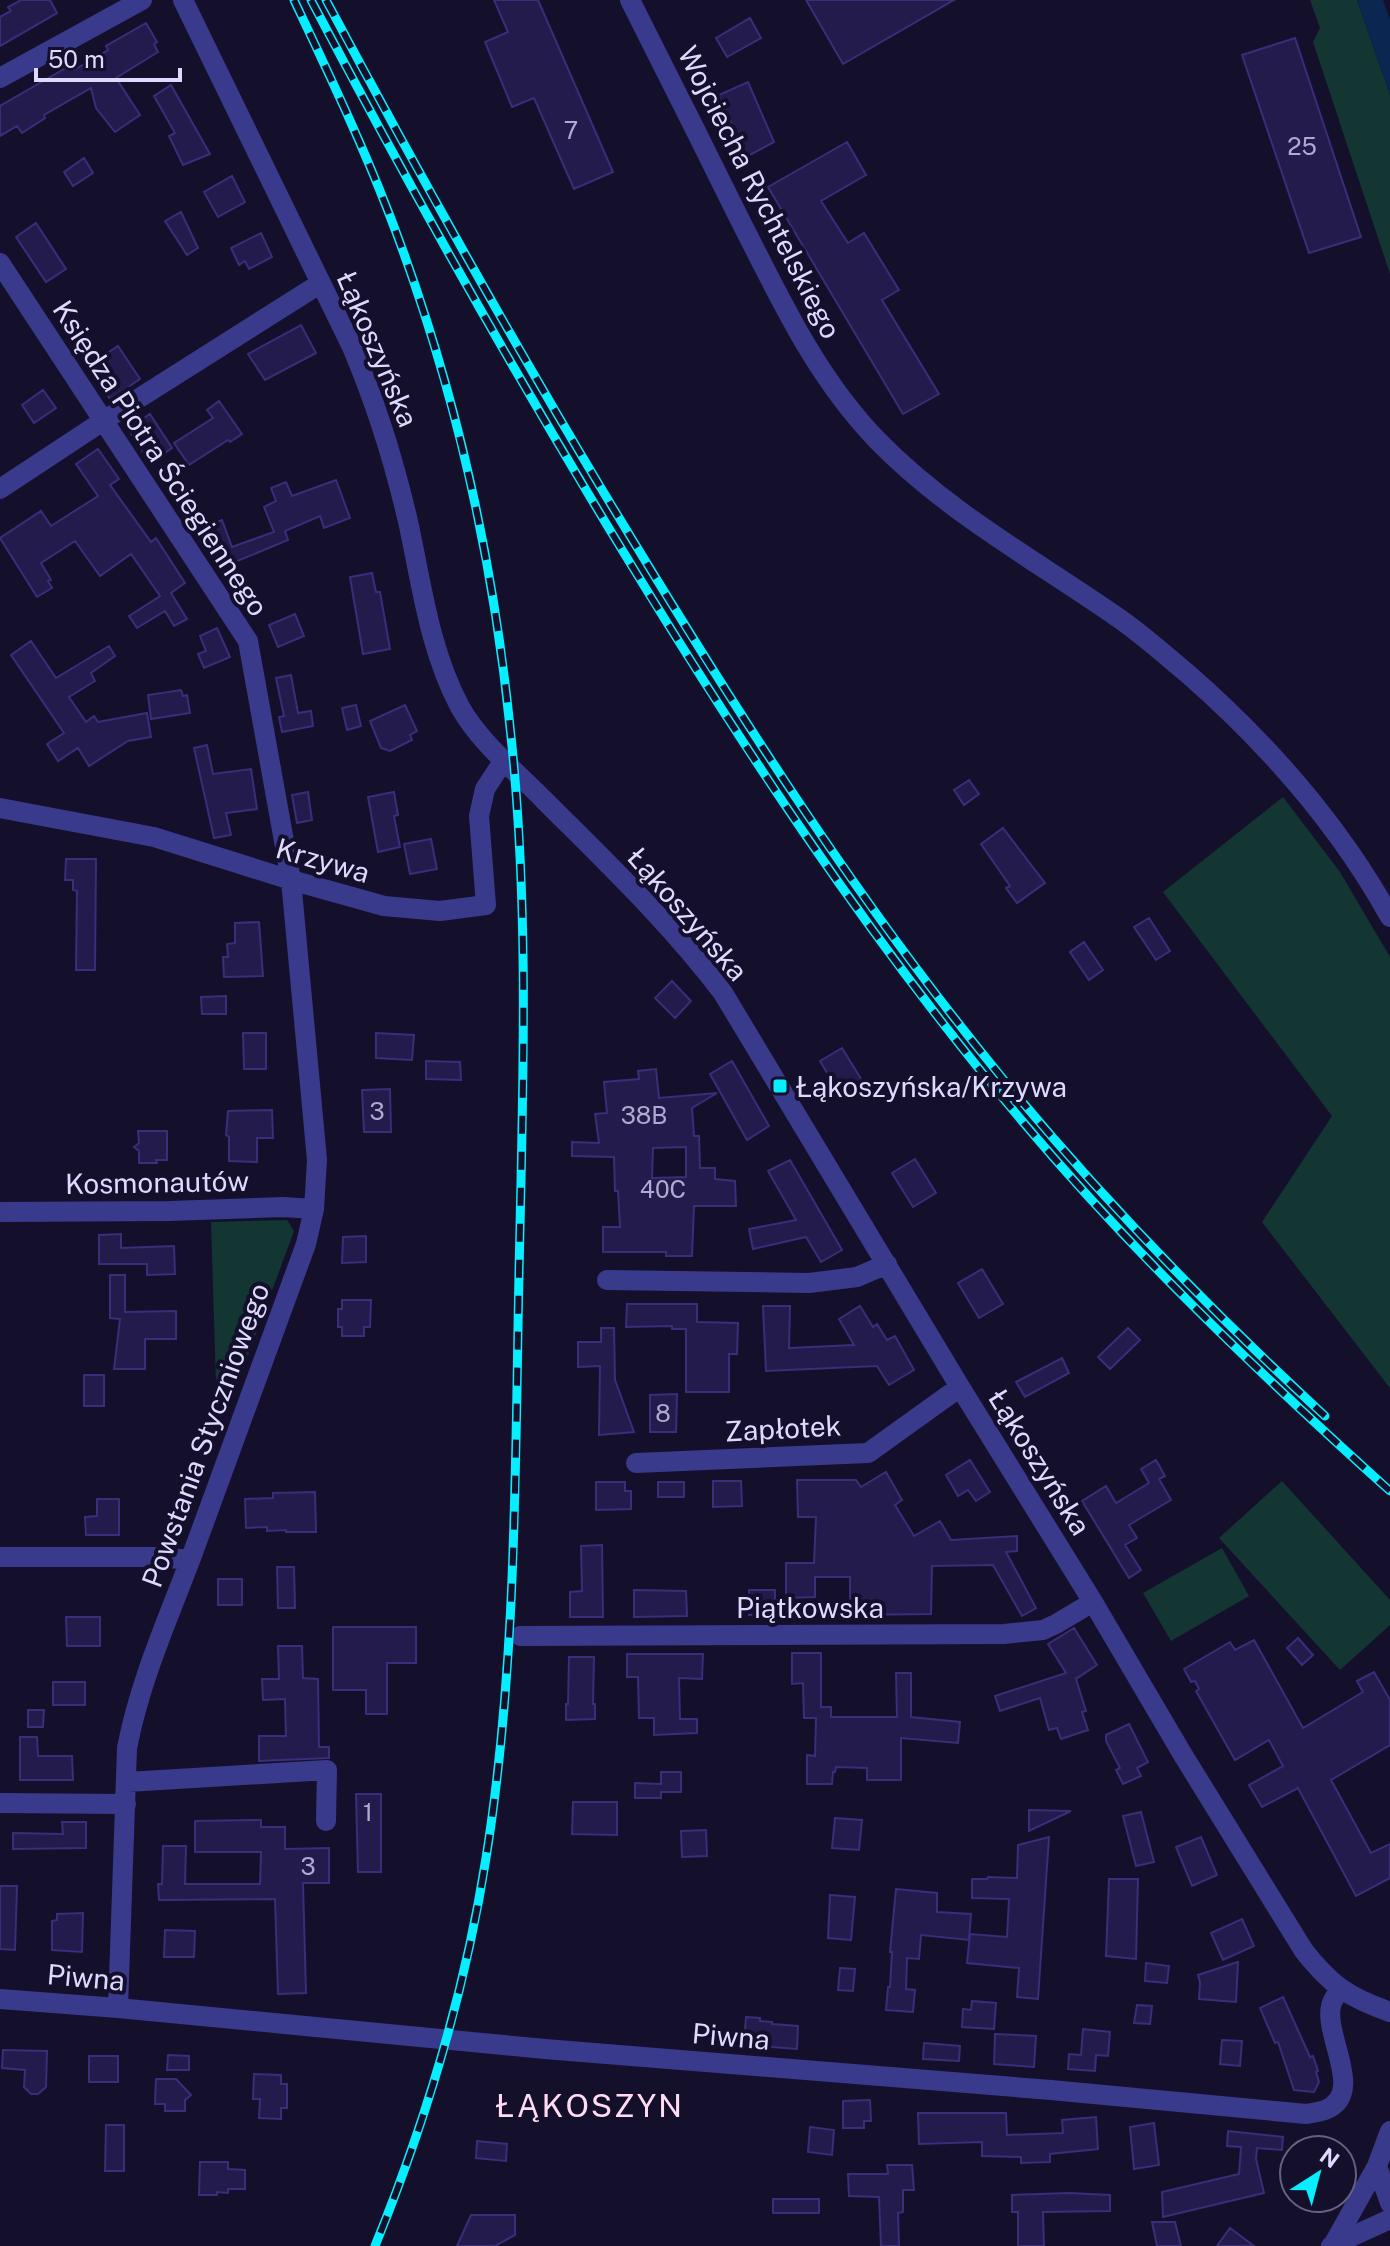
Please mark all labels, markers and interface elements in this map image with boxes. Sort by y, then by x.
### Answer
scale bar [36,32,180,82]
street label: Wojciecha Rychtelskiego [672,40,848,344]
text: 50 m [48,45,105,73]
house number: 7 [564,116,578,144]
house number: 25 [1287,132,1317,160]
street label: Łąkoszyńska [330,266,426,432]
street label: Księdza Piotra Ściegiennego [47,294,275,622]
street label: Krzywa [272,831,374,889]
street label: Łąkoszyńska [621,841,755,987]
place label: Łąkoszyńska/Krzywa [796,1070,1067,1103]
marker: Łąkoszyńska/Krzywa [771,1077,789,1095]
house number: 3 [369,1097,385,1125]
house number: 38B [621,1101,667,1129]
street label: Kosmonautów [65,1164,249,1200]
house number: 40C [640,1175,686,1203]
street label: Powstania Styczniowego [135,1278,275,1592]
street label: Łąkoszyńska [982,1383,1098,1541]
house number: 8 [655,1399,671,1427]
street label: Zapłotek [724,1408,842,1448]
street label: Piątkowska [736,1591,884,1624]
house number: 1 [363,1798,373,1826]
house number: 3 [300,1852,316,1880]
street label: Piwna [46,1957,126,1997]
street label: Piwna [691,2016,771,2056]
district label: ŁĄKOSZYN [496,2087,684,2124]
north arrow [1278,2134,1358,2214]
text: N [1315,2142,1344,2173]

